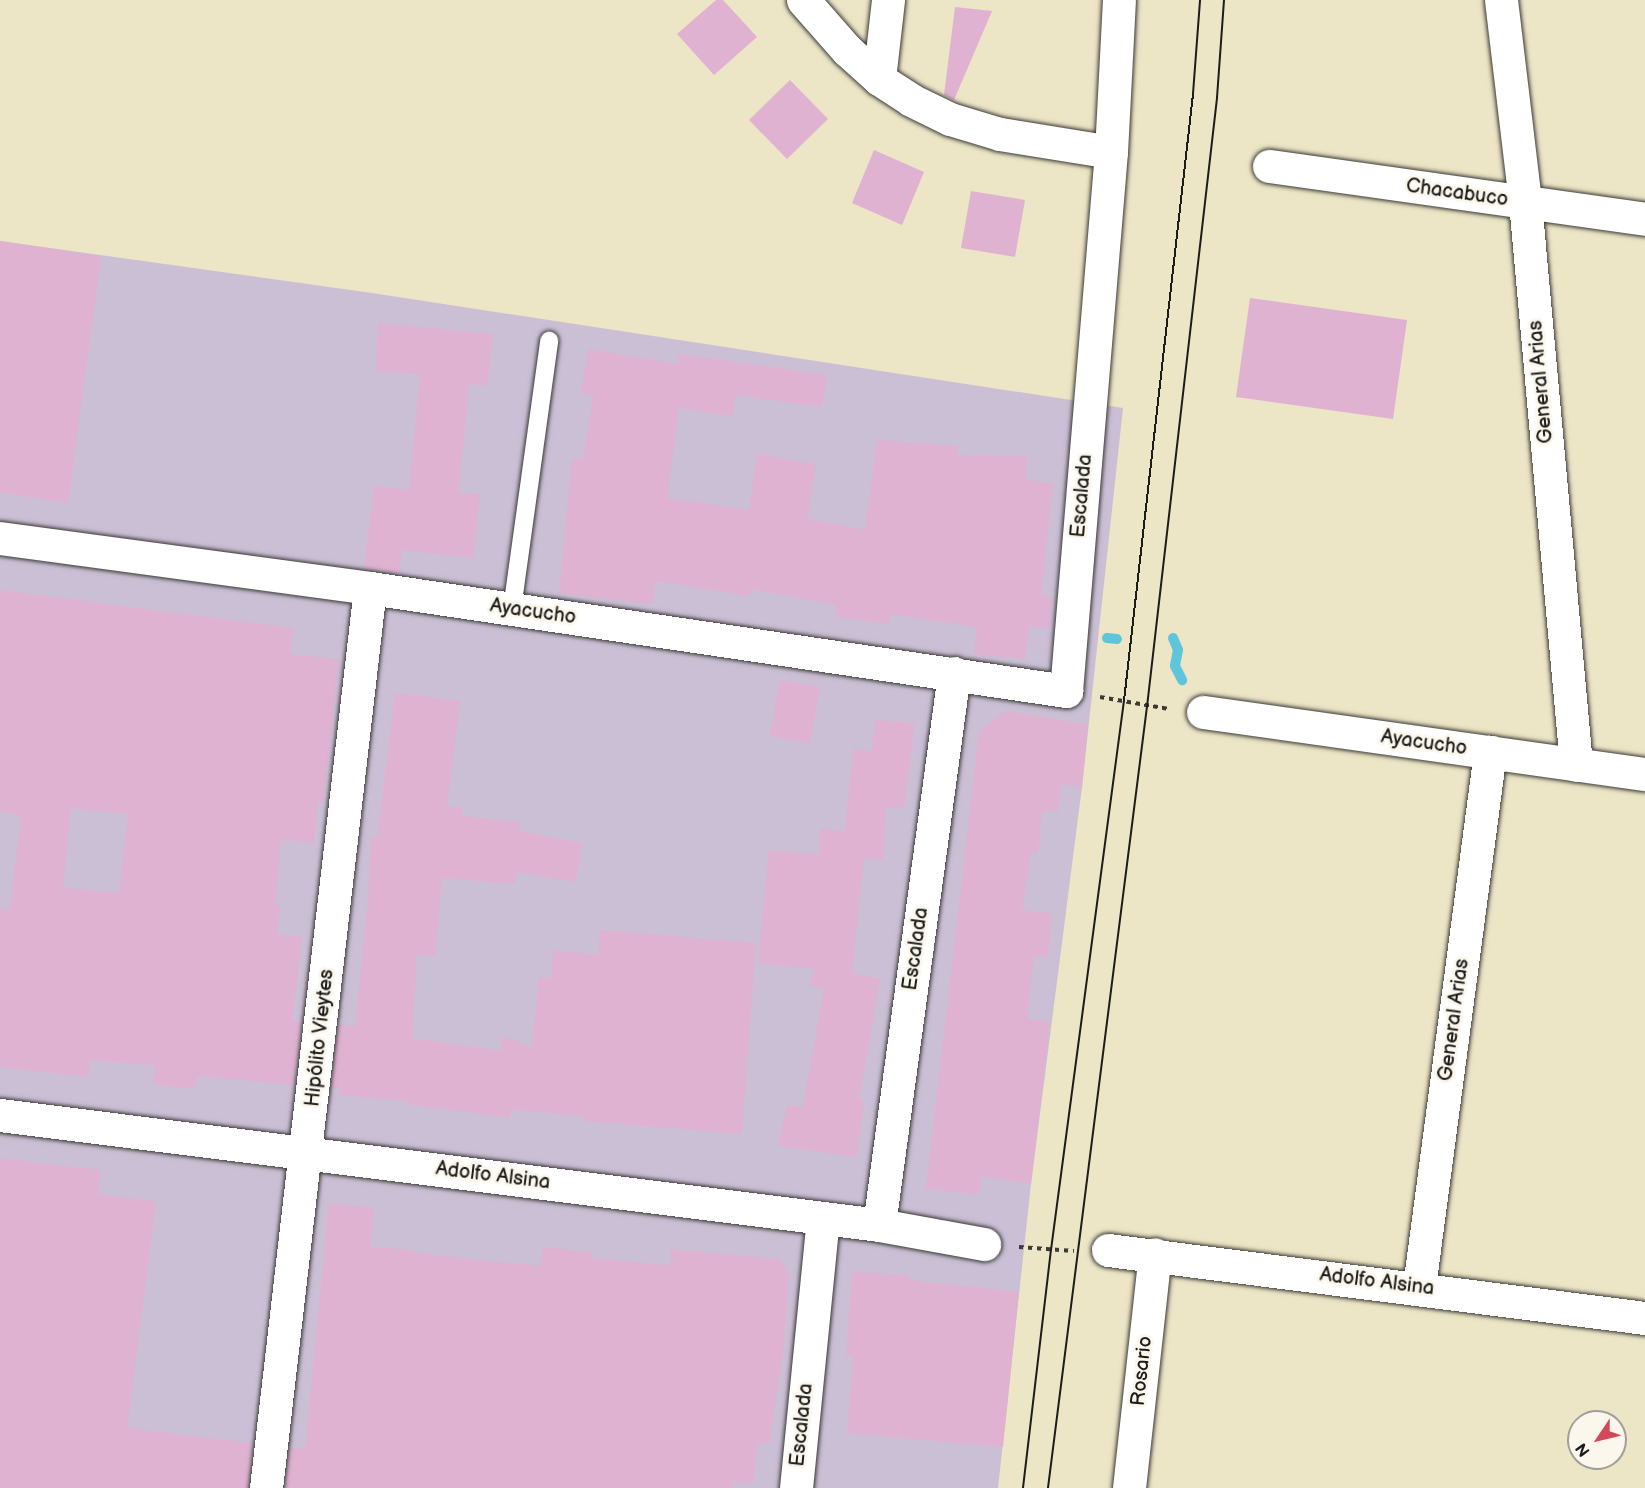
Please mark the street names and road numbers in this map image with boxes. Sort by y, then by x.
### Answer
street label: Chacabuco [1404,174,1510,212]
street label: General Arias [1524,320,1558,444]
street label: Escalada [1066,453,1098,539]
street label: Ayacucho [488,594,578,630]
street label: Ayacucho [1379,725,1469,761]
street label: Escalada [898,906,934,992]
street label: General Arias [1434,957,1474,1083]
street label: Hipólito Vieytes [301,968,339,1108]
street label: Adolfo Alsina [434,1157,552,1195]
street label: Adolfo Alsina [1318,1263,1436,1301]
street label: Rosario [1126,1335,1158,1407]
street label: Escalada [786,1382,818,1468]

